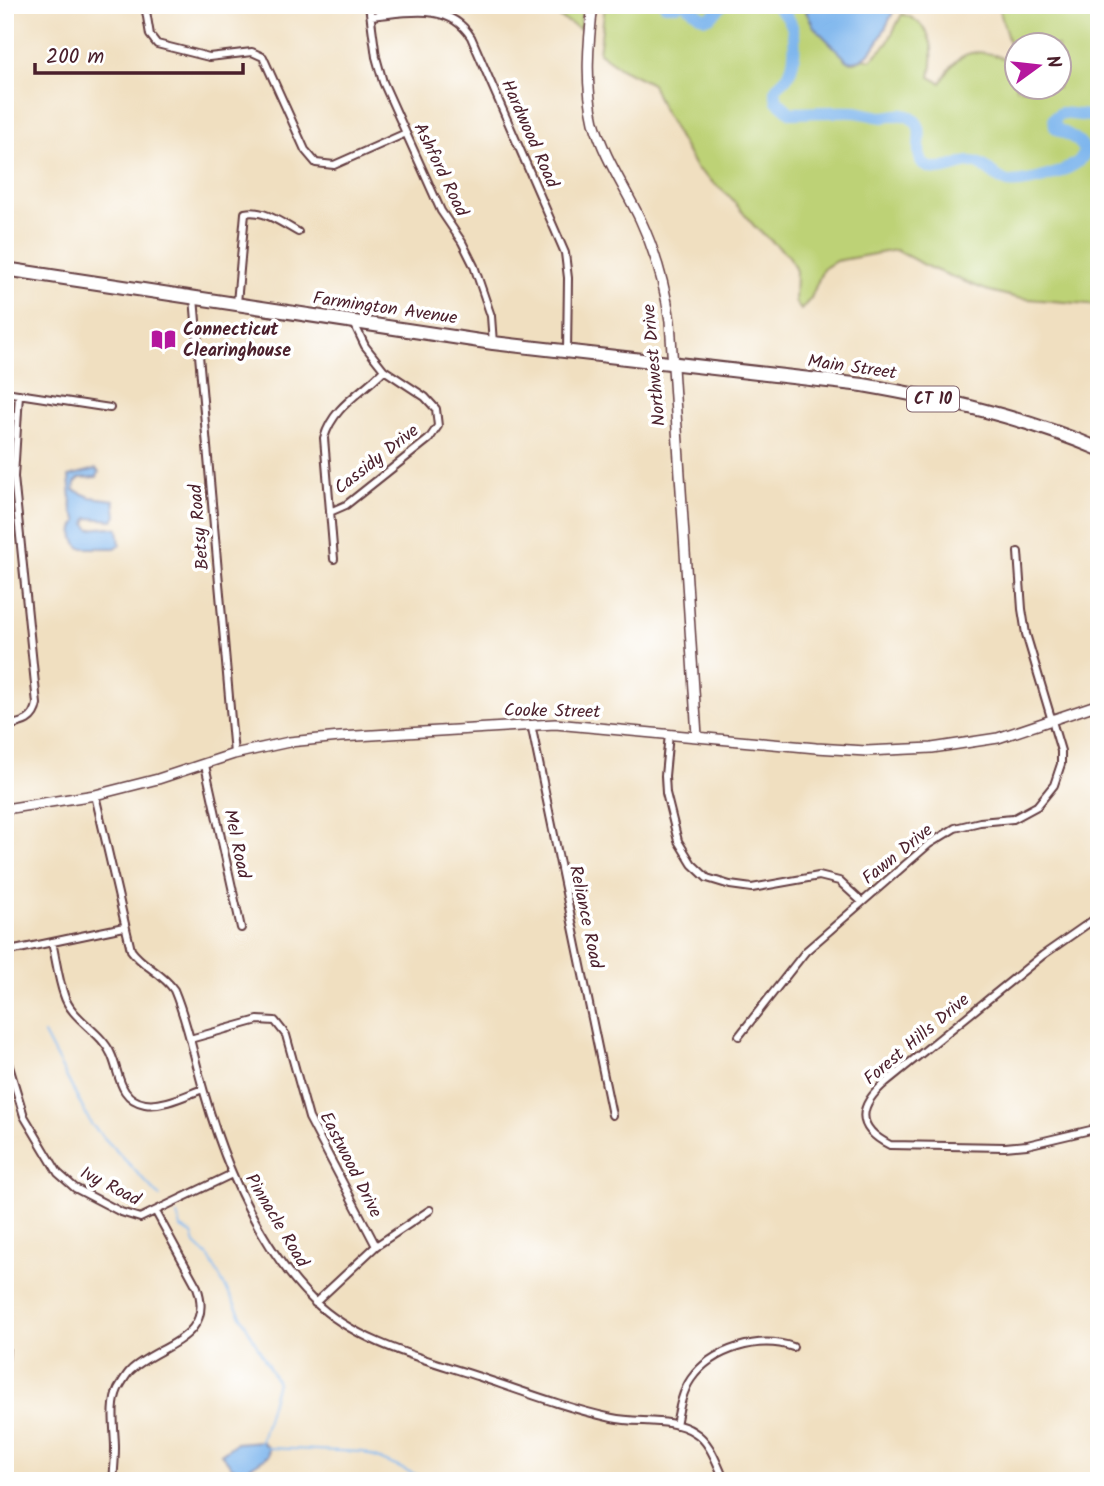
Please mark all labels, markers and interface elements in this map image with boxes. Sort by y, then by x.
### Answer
scale bar [35,32,243,76]
north arrow [1002,32,1072,102]
text: 200 m [46,41,104,74]
text: N [1036,52,1069,72]
street label: Hardwood Road [492,75,566,194]
street label: Ashford Road [405,118,476,223]
street label: Farmington Avenue [311,285,459,333]
street label: Northwest Drive [635,303,675,427]
place label: Connecticut Clearinghouse [183,316,291,366]
library icon: Connecticut Clearinghouse [149,326,177,354]
street label: Main Street [806,347,899,389]
road number: CT 10 [907,386,959,412]
street label: Cassidy Drive [328,417,426,503]
street label: Betsy Road [182,482,218,571]
street label: Cooke Street [504,697,602,727]
street label: Mel Road [215,807,258,882]
street label: Fawn Drive [856,817,940,893]
street label: Reliance Road [560,863,610,972]
street label: Forest Hills Drive [857,987,977,1093]
street label: Eastwood Drive [311,1107,389,1223]
street label: Ivy Road [74,1159,146,1215]
street label: Pinnacle Road [236,1168,316,1275]

